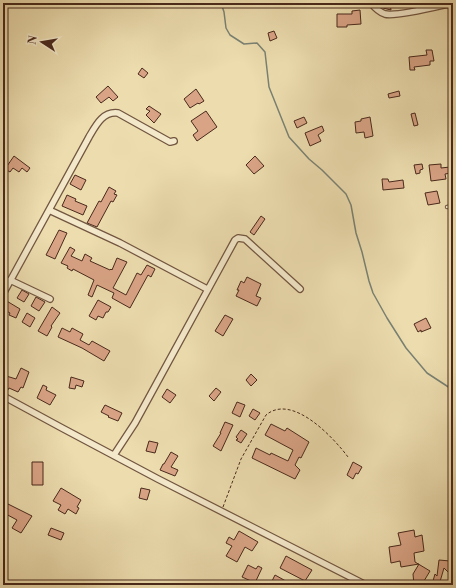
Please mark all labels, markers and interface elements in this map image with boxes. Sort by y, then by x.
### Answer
north arrow [22,22,62,62]
text: N [25,34,41,46]

